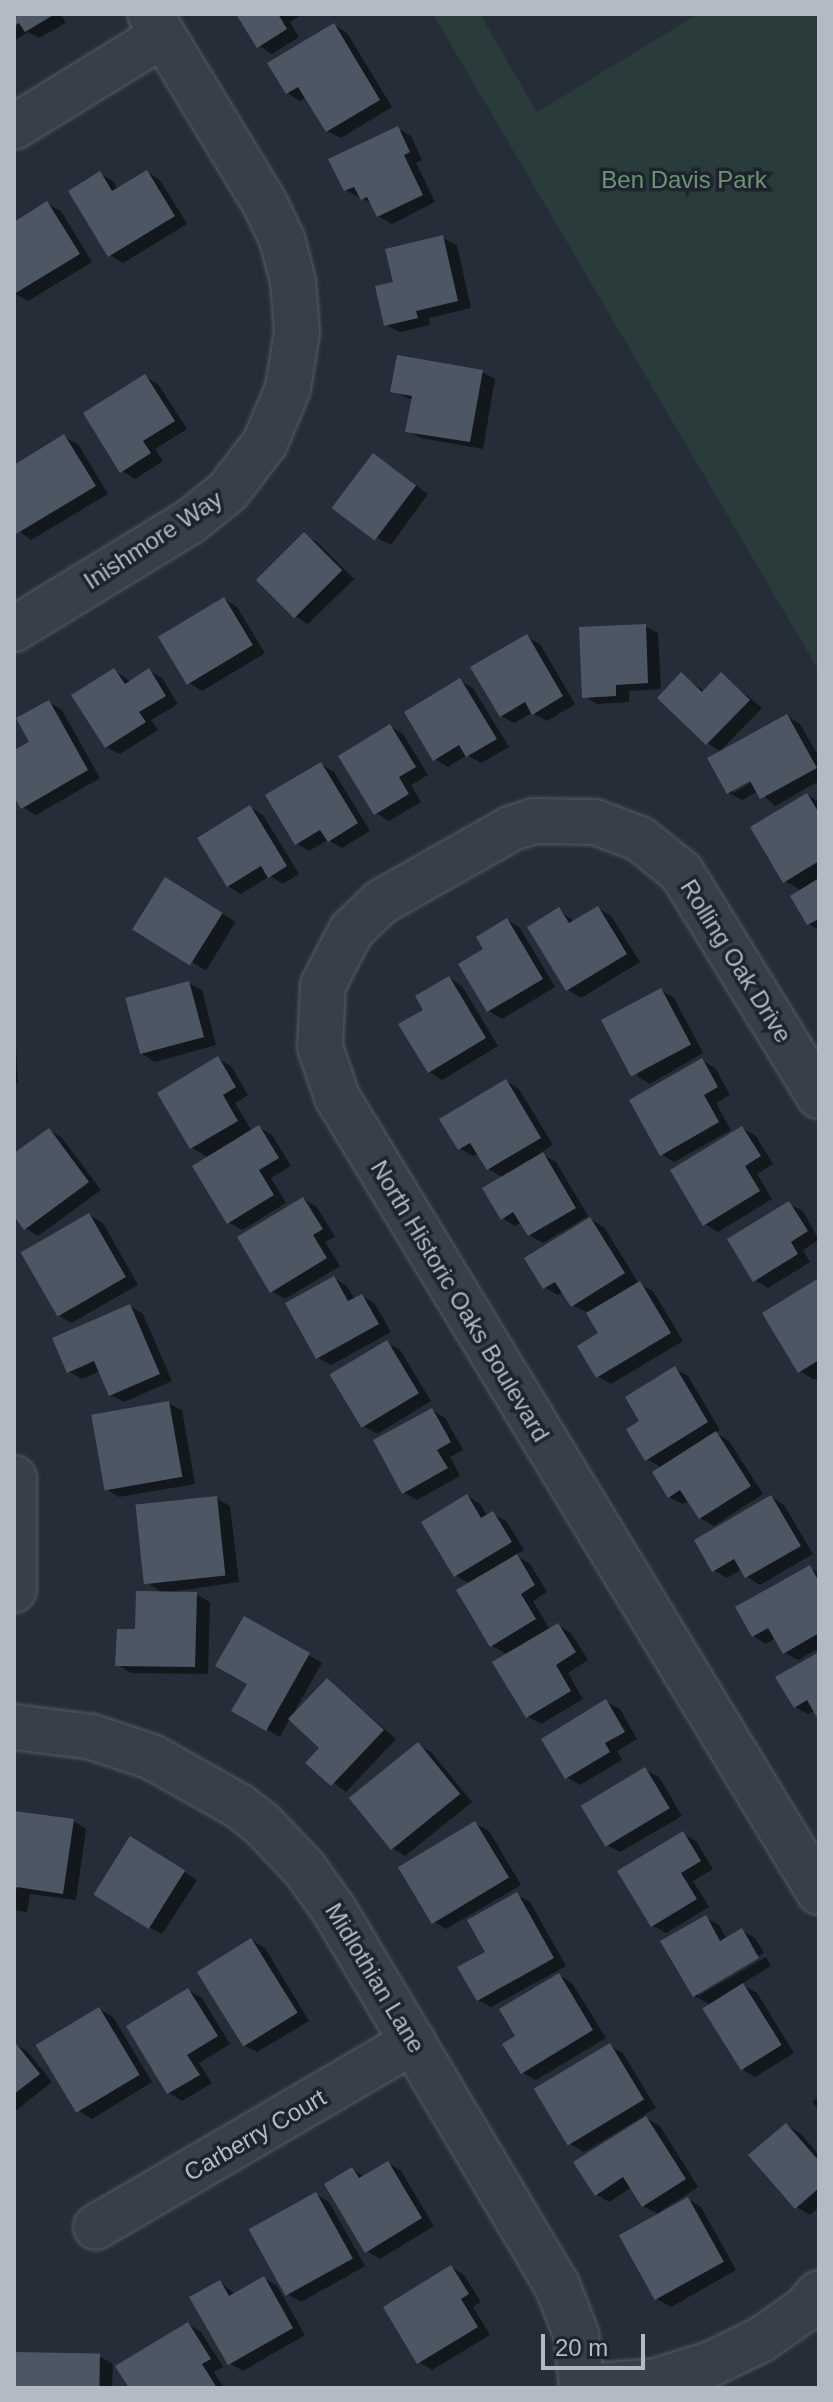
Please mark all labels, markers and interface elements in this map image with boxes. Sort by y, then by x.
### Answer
park label: Ben Davis Park [601,166,767,194]
street label: Inishmore Way [78,485,228,595]
street label: Rolling Oak Drive [674,874,798,1048]
street label: North Historic Oaks Boulevard [365,1155,555,1447]
street label: Midlothian Lane [319,1898,431,2058]
street label: Carberry Court [179,2083,331,2187]
scale bar [545,2318,649,2368]
text: 20 m [555,2334,608,2361]

